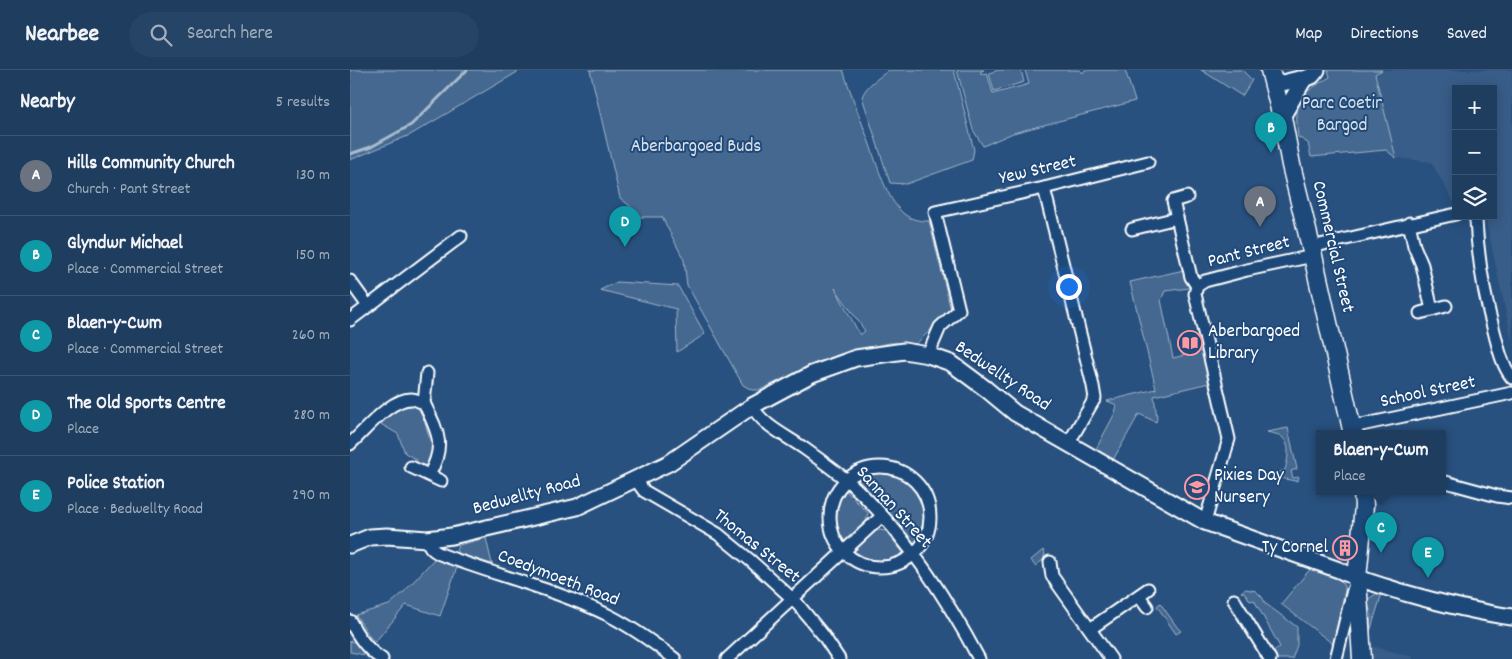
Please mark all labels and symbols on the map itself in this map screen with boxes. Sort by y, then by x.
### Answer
park label: Parc Coetir Bargod [1302,91,1382,140]
pin: B [1255,112,1287,153]
park label: Aberbargoed Buds [631,134,761,161]
street label: Yew Street [997,149,1079,193]
street label: Commercial Street [1304,178,1360,316]
pin: A [1244,186,1276,227]
pin: D [609,206,641,247]
street label: Pant Street [1205,230,1293,276]
your location [1056,274,1082,300]
place label: Aberbargoed Library [1208,319,1300,368]
library icon: Aberbargoed Library [1177,330,1203,356]
street label: Bedwellty Road [949,335,1055,419]
street label: School Street [1378,370,1478,416]
street label: Sannan Street [848,461,938,555]
place label: Pixies Day Nursery [1214,463,1284,512]
street label: Bedwellty Road [470,469,584,523]
school or university icon: Pixies Day Nursery [1184,474,1210,500]
street label: Thomas Street [707,503,805,591]
pin: C [1365,512,1397,553]
place label: Ty Cornel [1262,535,1328,562]
building icon: Ty Cornel [1332,535,1358,561]
pin: E [1412,537,1444,578]
street label: Coedymoeth Road [493,543,623,615]

